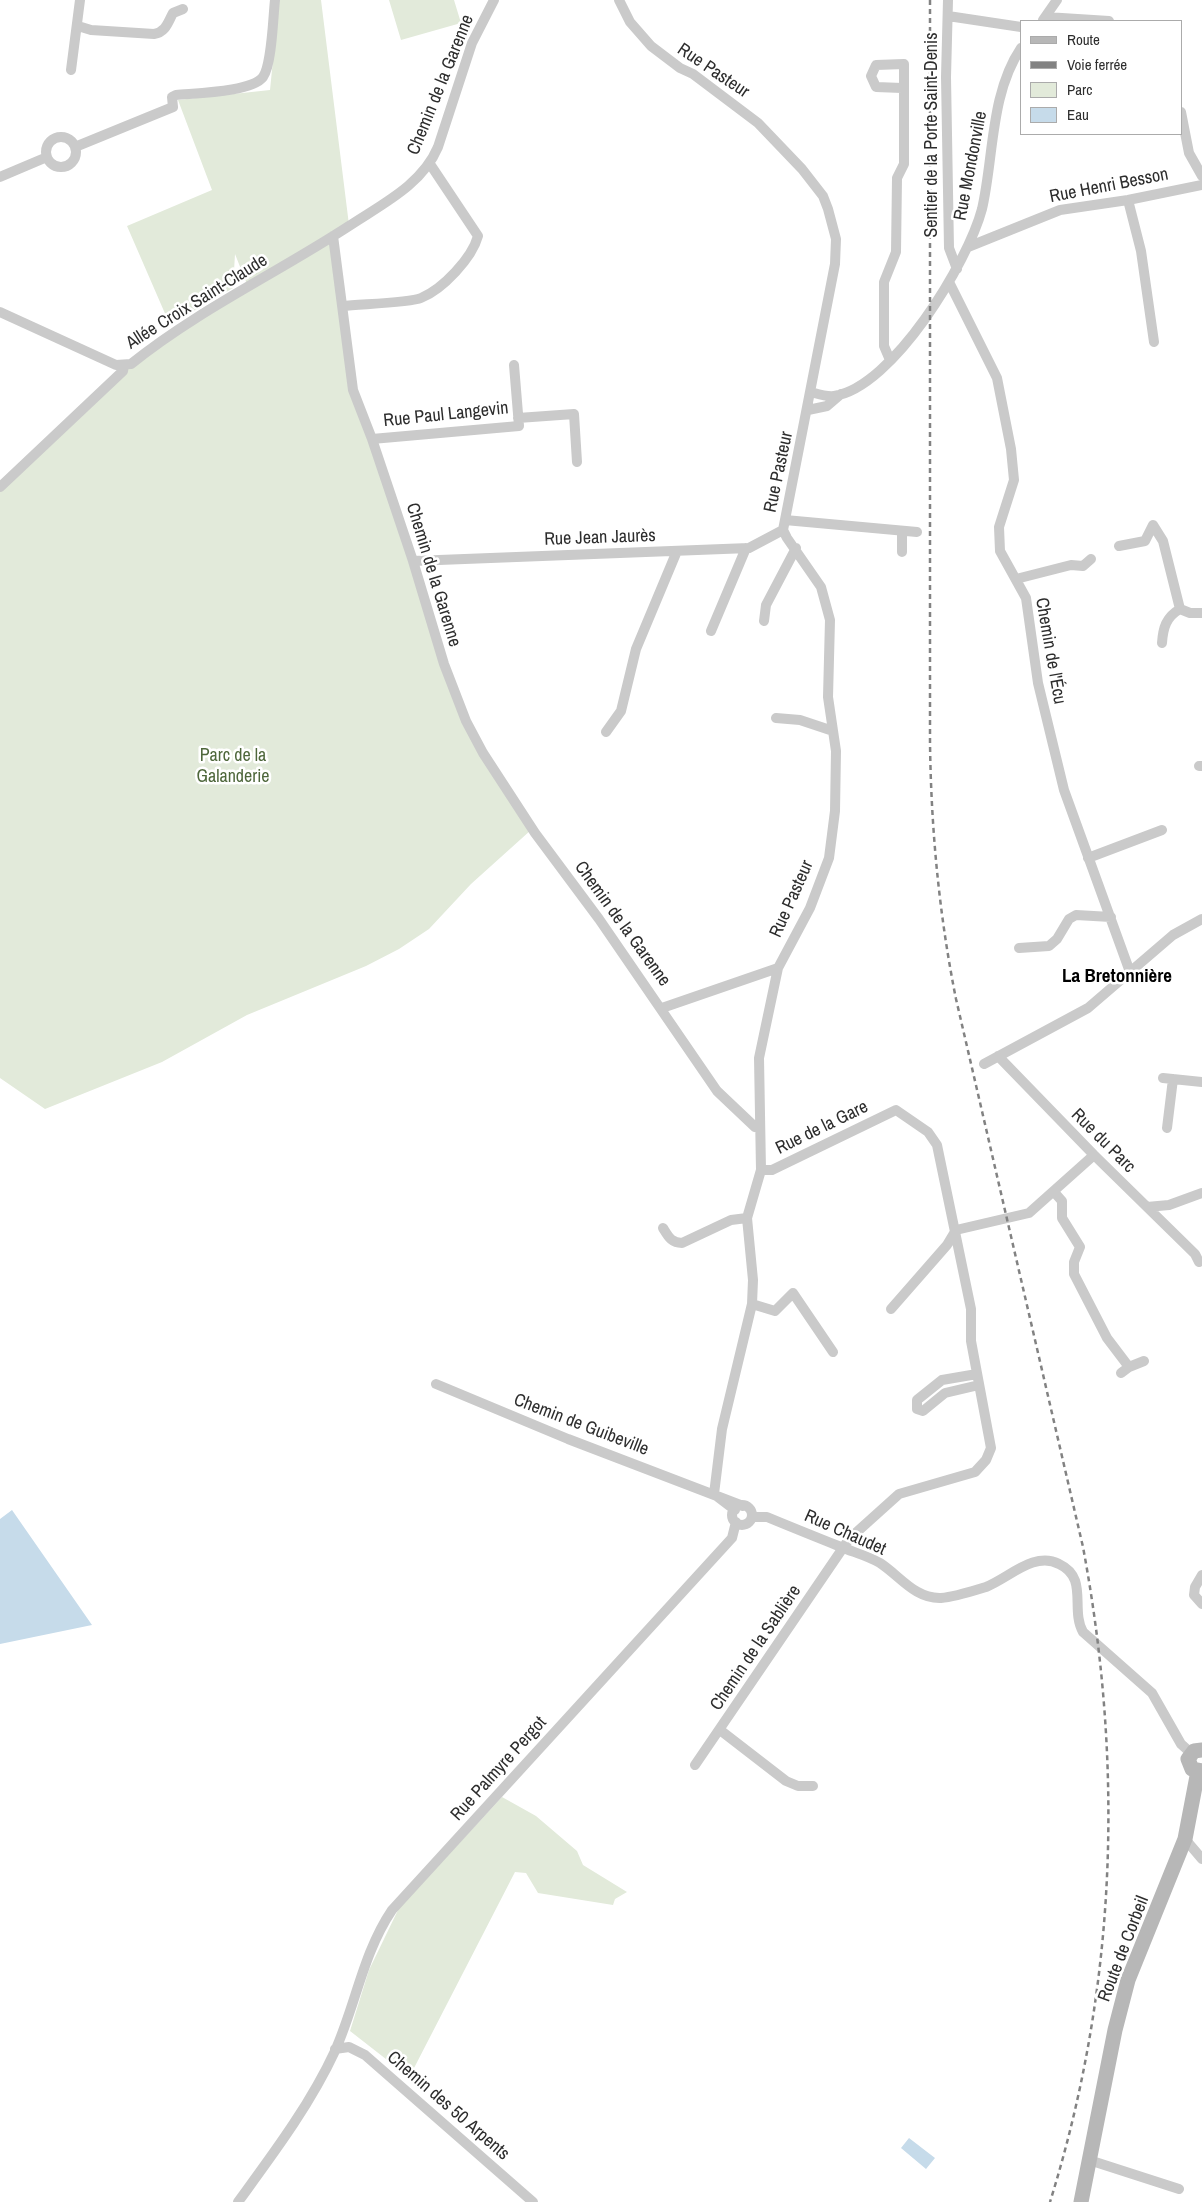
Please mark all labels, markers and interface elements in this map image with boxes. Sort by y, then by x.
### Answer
street label: Chemin de la Garenne [403,12,479,158]
legend [1020,20,1182,135]
text: Route [1067,29,1100,50]
street label: Sentier de la Porte Saint-Denis [921,32,943,238]
street label: Rue Pasteur [673,39,753,103]
text: Voie ferrée [1067,54,1127,75]
text: Parc [1067,79,1092,100]
text: Eau [1067,104,1089,125]
street label: Rue Mondonville [950,110,992,222]
street label: Rue Henri Besson [1048,164,1170,208]
street label: Allée Croix Saint-Claude [122,250,272,354]
street label: Rue Paul Langevin [382,398,510,432]
street label: Rue Pasteur [760,430,798,514]
street label: Chemin de la Garenne [401,500,465,650]
street label: Rue Jean Jaurès [544,525,656,551]
street label: Chemin de l'Écu [1030,596,1070,706]
park label: Parc de la Galanderie [196,745,270,788]
street label: Chemin de la Garenne [569,857,675,991]
street label: Rue Pasteur [765,857,819,941]
district label: La Bretonnière [1062,966,1172,988]
street label: Rue de la Gare [772,1096,872,1160]
street label: Rue du Parc [1066,1104,1140,1178]
street label: Chemin de Guibeville [510,1389,652,1461]
street label: Rue Chaudet [801,1505,889,1561]
street label: Chemin de la Sablière [706,1581,806,1715]
street label: Rue Palmyre Pergot [447,1712,551,1826]
street label: Route de Corbeil [1094,1893,1154,2005]
street label: Chemin des 50 Arpents [382,2047,514,2165]

